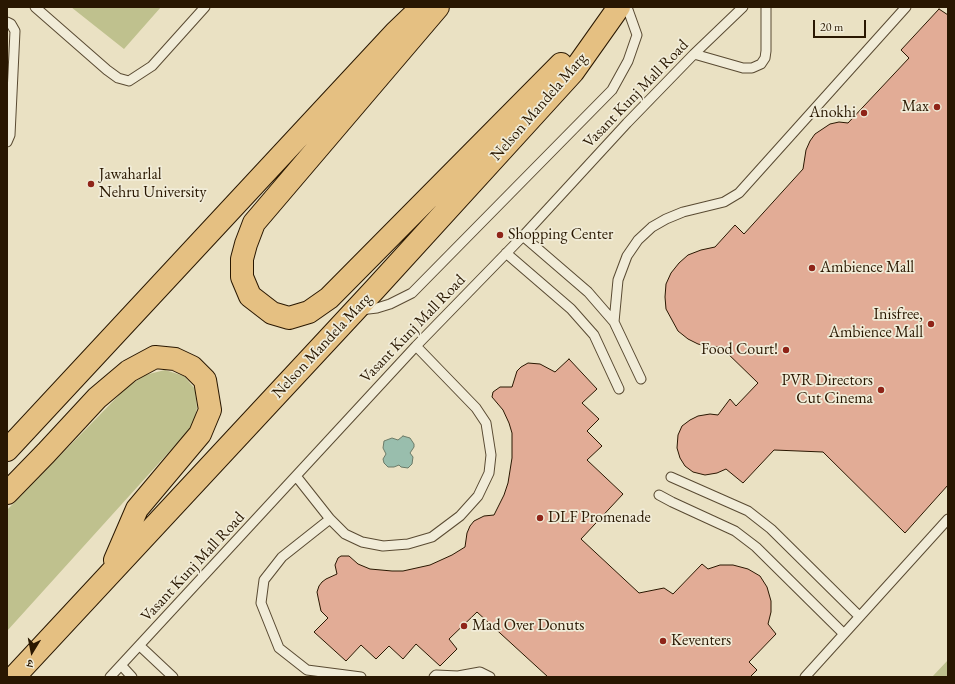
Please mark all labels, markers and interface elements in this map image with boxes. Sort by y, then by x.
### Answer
scale bar [815,12,868,38]
text: 20 m [820,19,843,35]
street label: Vasant Kunj Mall Road [579,36,693,152]
street label: Nelson Mandela Marg [487,49,591,165]
place label: Max [902,97,929,117]
marker: Max [932,102,942,112]
place label: Anokhi [809,103,856,123]
marker: Anokhi [859,108,869,118]
place label: Jawaharlal Nehru University [99,165,207,203]
marker: Jawaharlal Nehru University [86,179,96,189]
place label: Shopping Center [508,225,613,245]
marker: Shopping Center [495,230,505,240]
place label: Ambience Mall [820,258,914,278]
marker: Ambience Mall [807,263,817,273]
street label: Vasant Kunj Mall Road [356,271,470,387]
street label: Nelson Mandela Marg [268,289,376,403]
place label: Inisfree, Ambience Mall [829,305,923,343]
marker: Inisfree, Ambience Mall [926,319,936,329]
place label: Food Court! [701,340,778,360]
marker: Food Court! [781,345,791,355]
place label: PVR Directors Cut Cinema [781,371,873,409]
marker: PVR Directors Cut Cinema [876,385,886,395]
street label: Vasant Kunj Mall Road [137,508,249,626]
place label: DLF Promenade [548,508,651,528]
marker: DLF Promenade [535,513,545,523]
place label: Mad Over Donuts [472,616,584,636]
marker: Mad Over Donuts [459,621,469,631]
place label: Keventers [671,631,731,651]
north arrow [12,632,52,672]
marker: Keventers [658,636,668,646]
text: उ [26,656,34,671]

